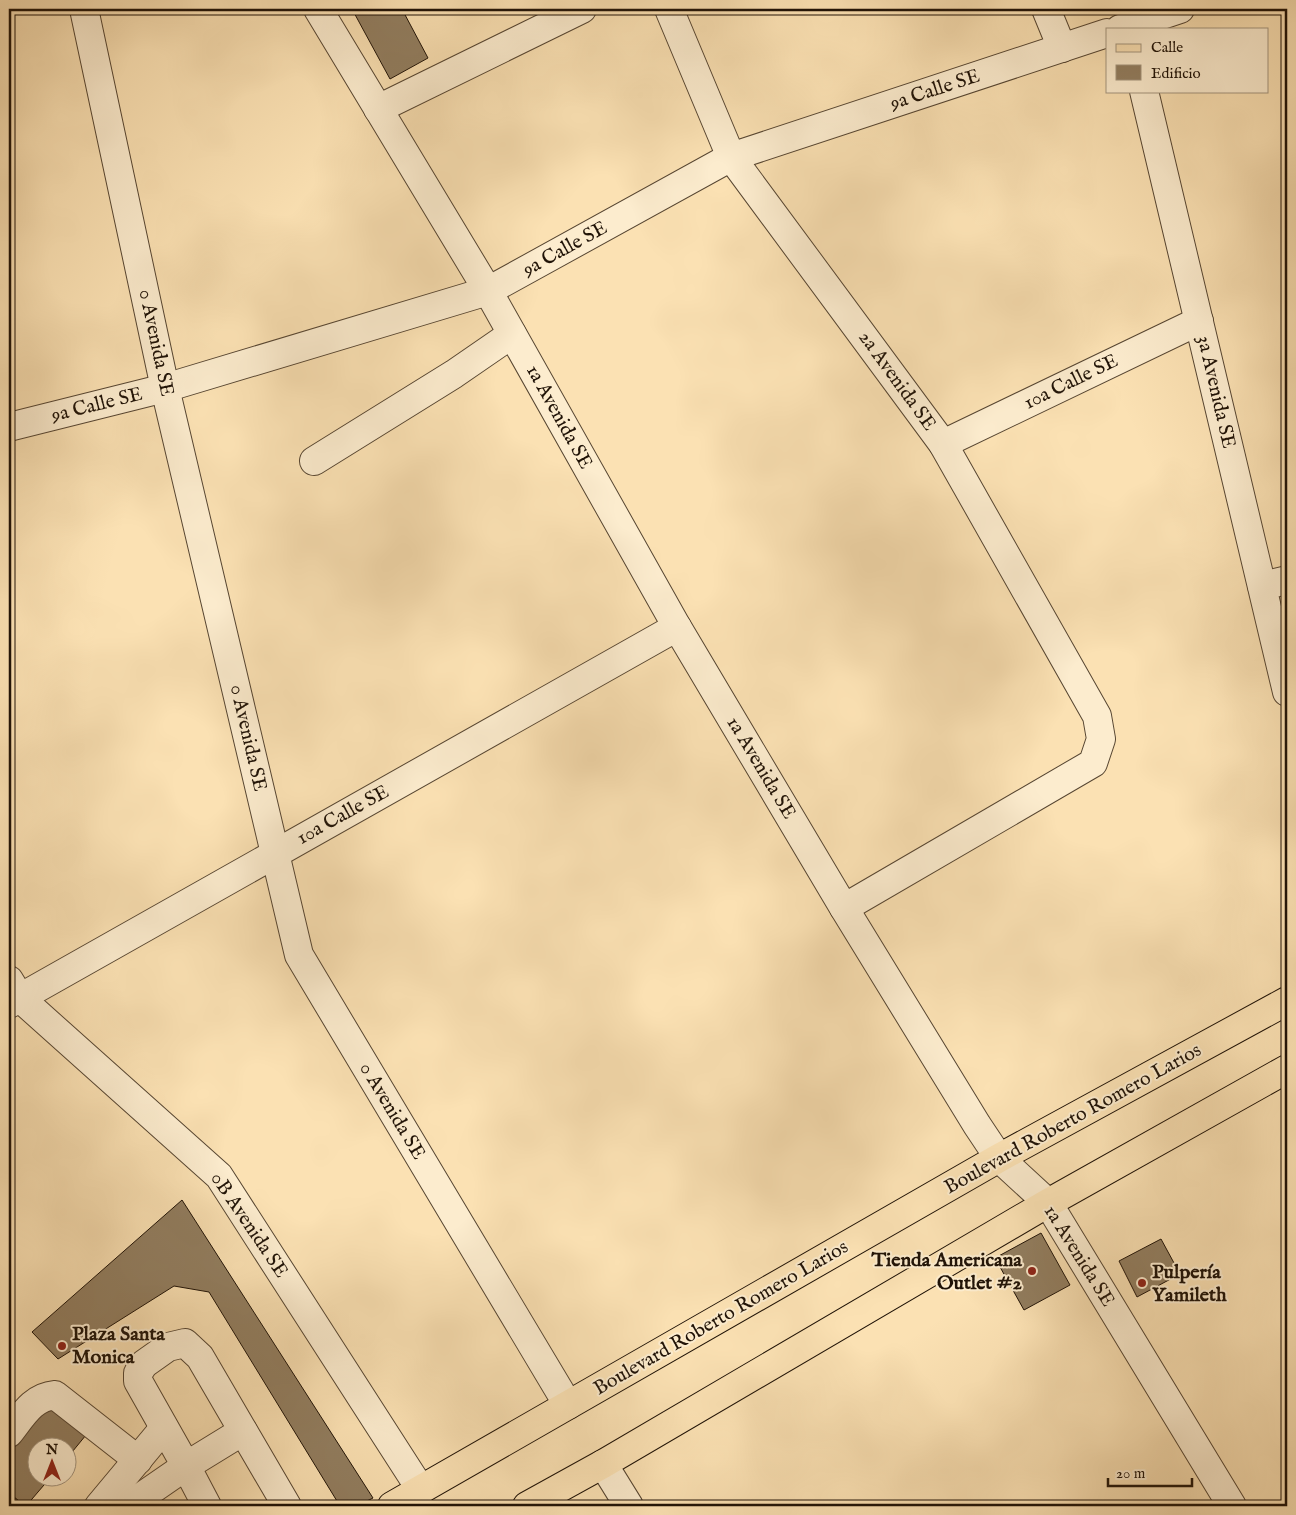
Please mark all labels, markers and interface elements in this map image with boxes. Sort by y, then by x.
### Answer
legend [1106,28,1268,92]
text: Calle [1151,38,1183,57]
street label: 9a Calle SE [886,64,983,117]
text: Edificio [1151,64,1201,83]
street label: 9a Calle SE [517,215,612,283]
street label: 0 Avenida SE [132,287,180,399]
street label: 2a Avenida SE [852,326,942,436]
street label: 3a Avenida SE [1191,333,1241,451]
street label: 10a Calle SE [1020,348,1122,416]
street label: 1a Avenida SE [520,361,598,474]
street label: 9a Calle SE [48,382,145,429]
street label: 0 Avenida SE [224,682,272,794]
street label: 1a Avenida SE [721,712,801,824]
street label: 10a Calle SE [292,779,394,851]
street label: Boulevard Roberto Romero Larios [940,1038,1206,1200]
street label: 0 Avenida SE [353,1058,431,1164]
street label: 0B Avenida SE [204,1167,294,1283]
street label: 1a Avenida SE [1038,1201,1120,1312]
street label: Boulevard Roberto Romero Larios [589,1235,853,1401]
place label: Tienda Americana Outlet #2 [870,1248,1023,1296]
place label: Pulpería Yamileth [1152,1260,1227,1308]
marker: Tienda Americana Outlet #2 [1026,1265,1038,1277]
marker: Pulpería Yamileth [1136,1277,1148,1289]
place label: Plaza Santa Monica [72,1322,165,1370]
marker: Plaza Santa Monica [56,1340,68,1352]
north arrow [28,1438,78,1488]
text: N [45,1441,58,1459]
scale bar [1108,1455,1192,1487]
text: 20 m [1116,1464,1146,1483]

